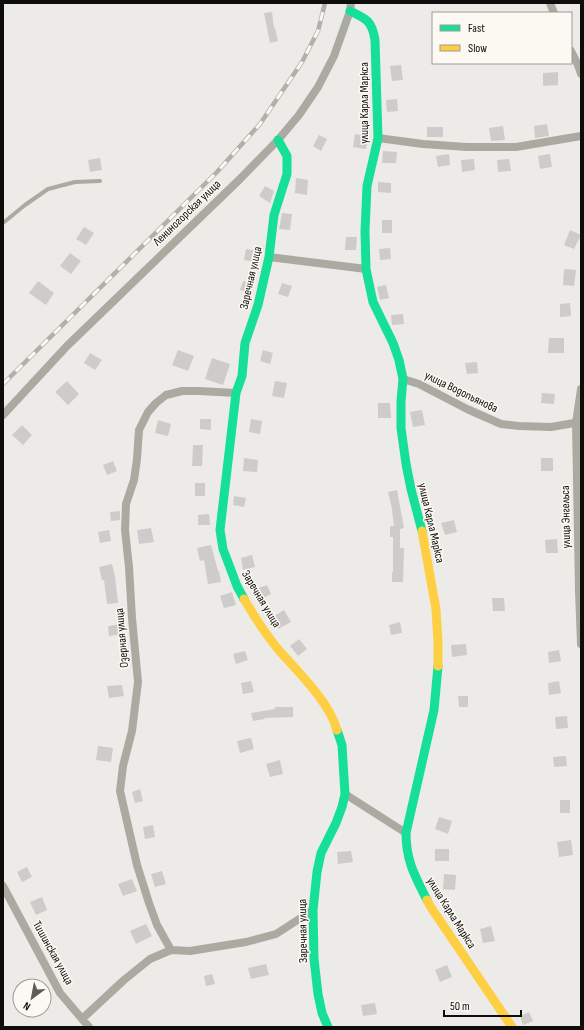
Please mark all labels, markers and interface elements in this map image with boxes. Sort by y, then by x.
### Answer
legend [432,12,572,64]
text: Fast [468,21,485,36]
text: Slow [468,41,487,56]
street label: улица Карла Маркса [357,62,372,144]
street label: Лениногорская улица [149,177,224,250]
street label: Заречная улица [236,245,266,311]
street label: улица Водопьянова [422,368,500,416]
street label: улица Карла Маркса [415,482,448,565]
street label: улица Энгельса [558,485,574,549]
street label: Заречная улица [238,568,284,631]
street label: Озерная улица [112,607,132,668]
street label: улица Карла Маркса [423,874,479,952]
street label: Заречная улица [295,898,311,963]
street label: Тишинская улица [29,918,77,988]
north arrow [12,978,52,1018]
scale bar [444,992,521,1018]
text: N [21,999,33,1013]
text: 50 m [450,999,470,1014]

